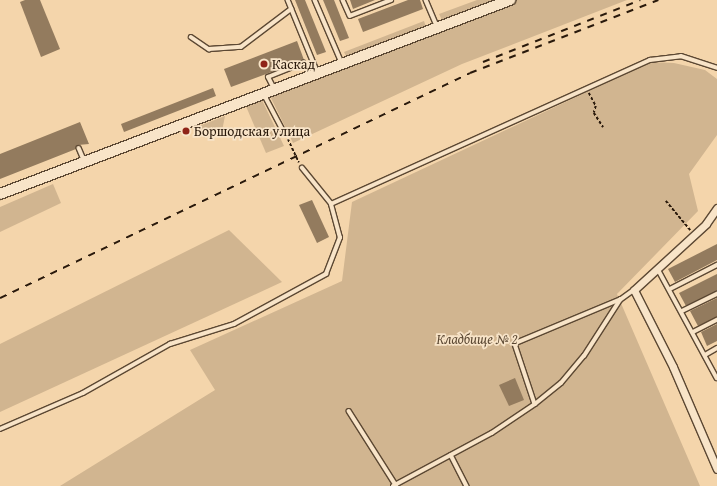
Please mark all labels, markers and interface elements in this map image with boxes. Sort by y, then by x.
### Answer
place label: Каскад [272,56,315,72]
marker: Каскад [259,59,269,69]
place label: Боршодская улица [194,123,310,139]
marker: Боршодская улица [181,126,191,136]
park label: Кладбище № 2 [436,331,518,347]

